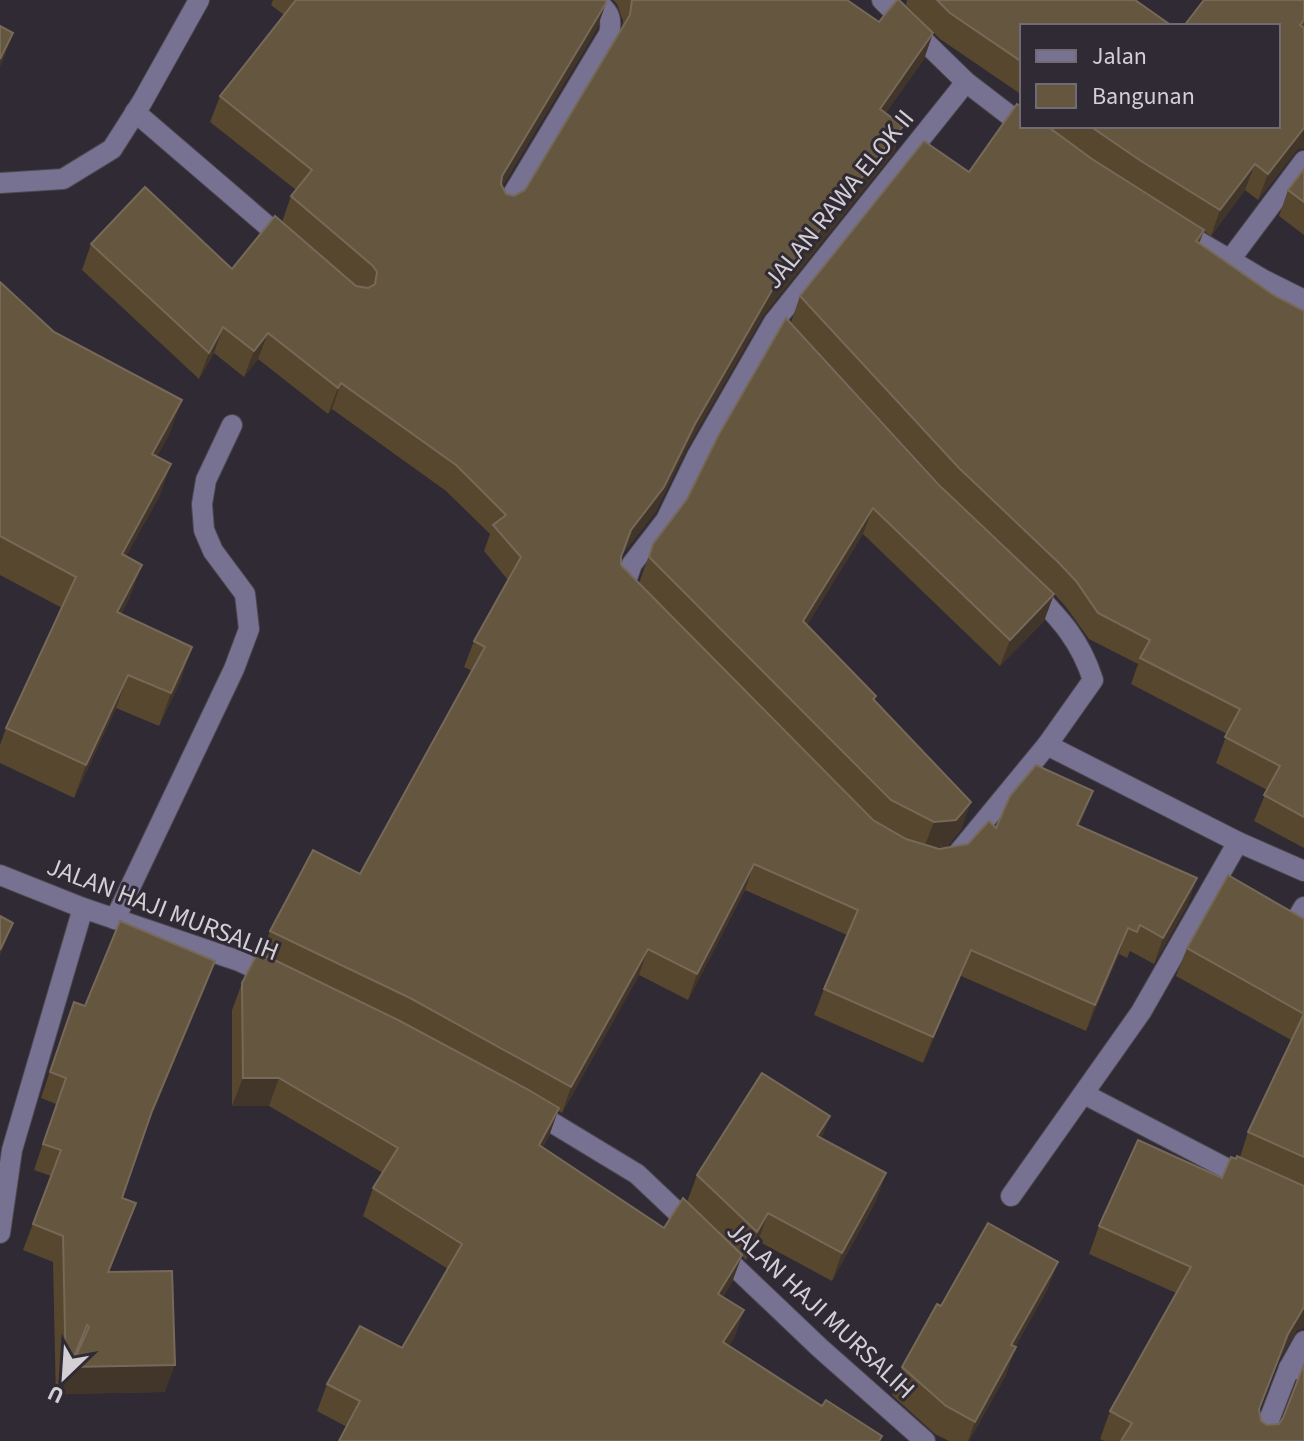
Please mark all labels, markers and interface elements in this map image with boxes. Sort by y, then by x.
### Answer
legend [1020,24,1280,128]
text: Jalan [1092,39,1147,74]
text: Bangunan [1092,79,1195,114]
street label: JALAN RAWA ELOK II [755,102,923,296]
street label: JALAN HAJI MURSALIH [42,848,284,970]
street label: JALAN HAJI MURSALIH [719,1213,923,1407]
north arrow [24,1337,104,1417]
text: U [43,1377,69,1412]

